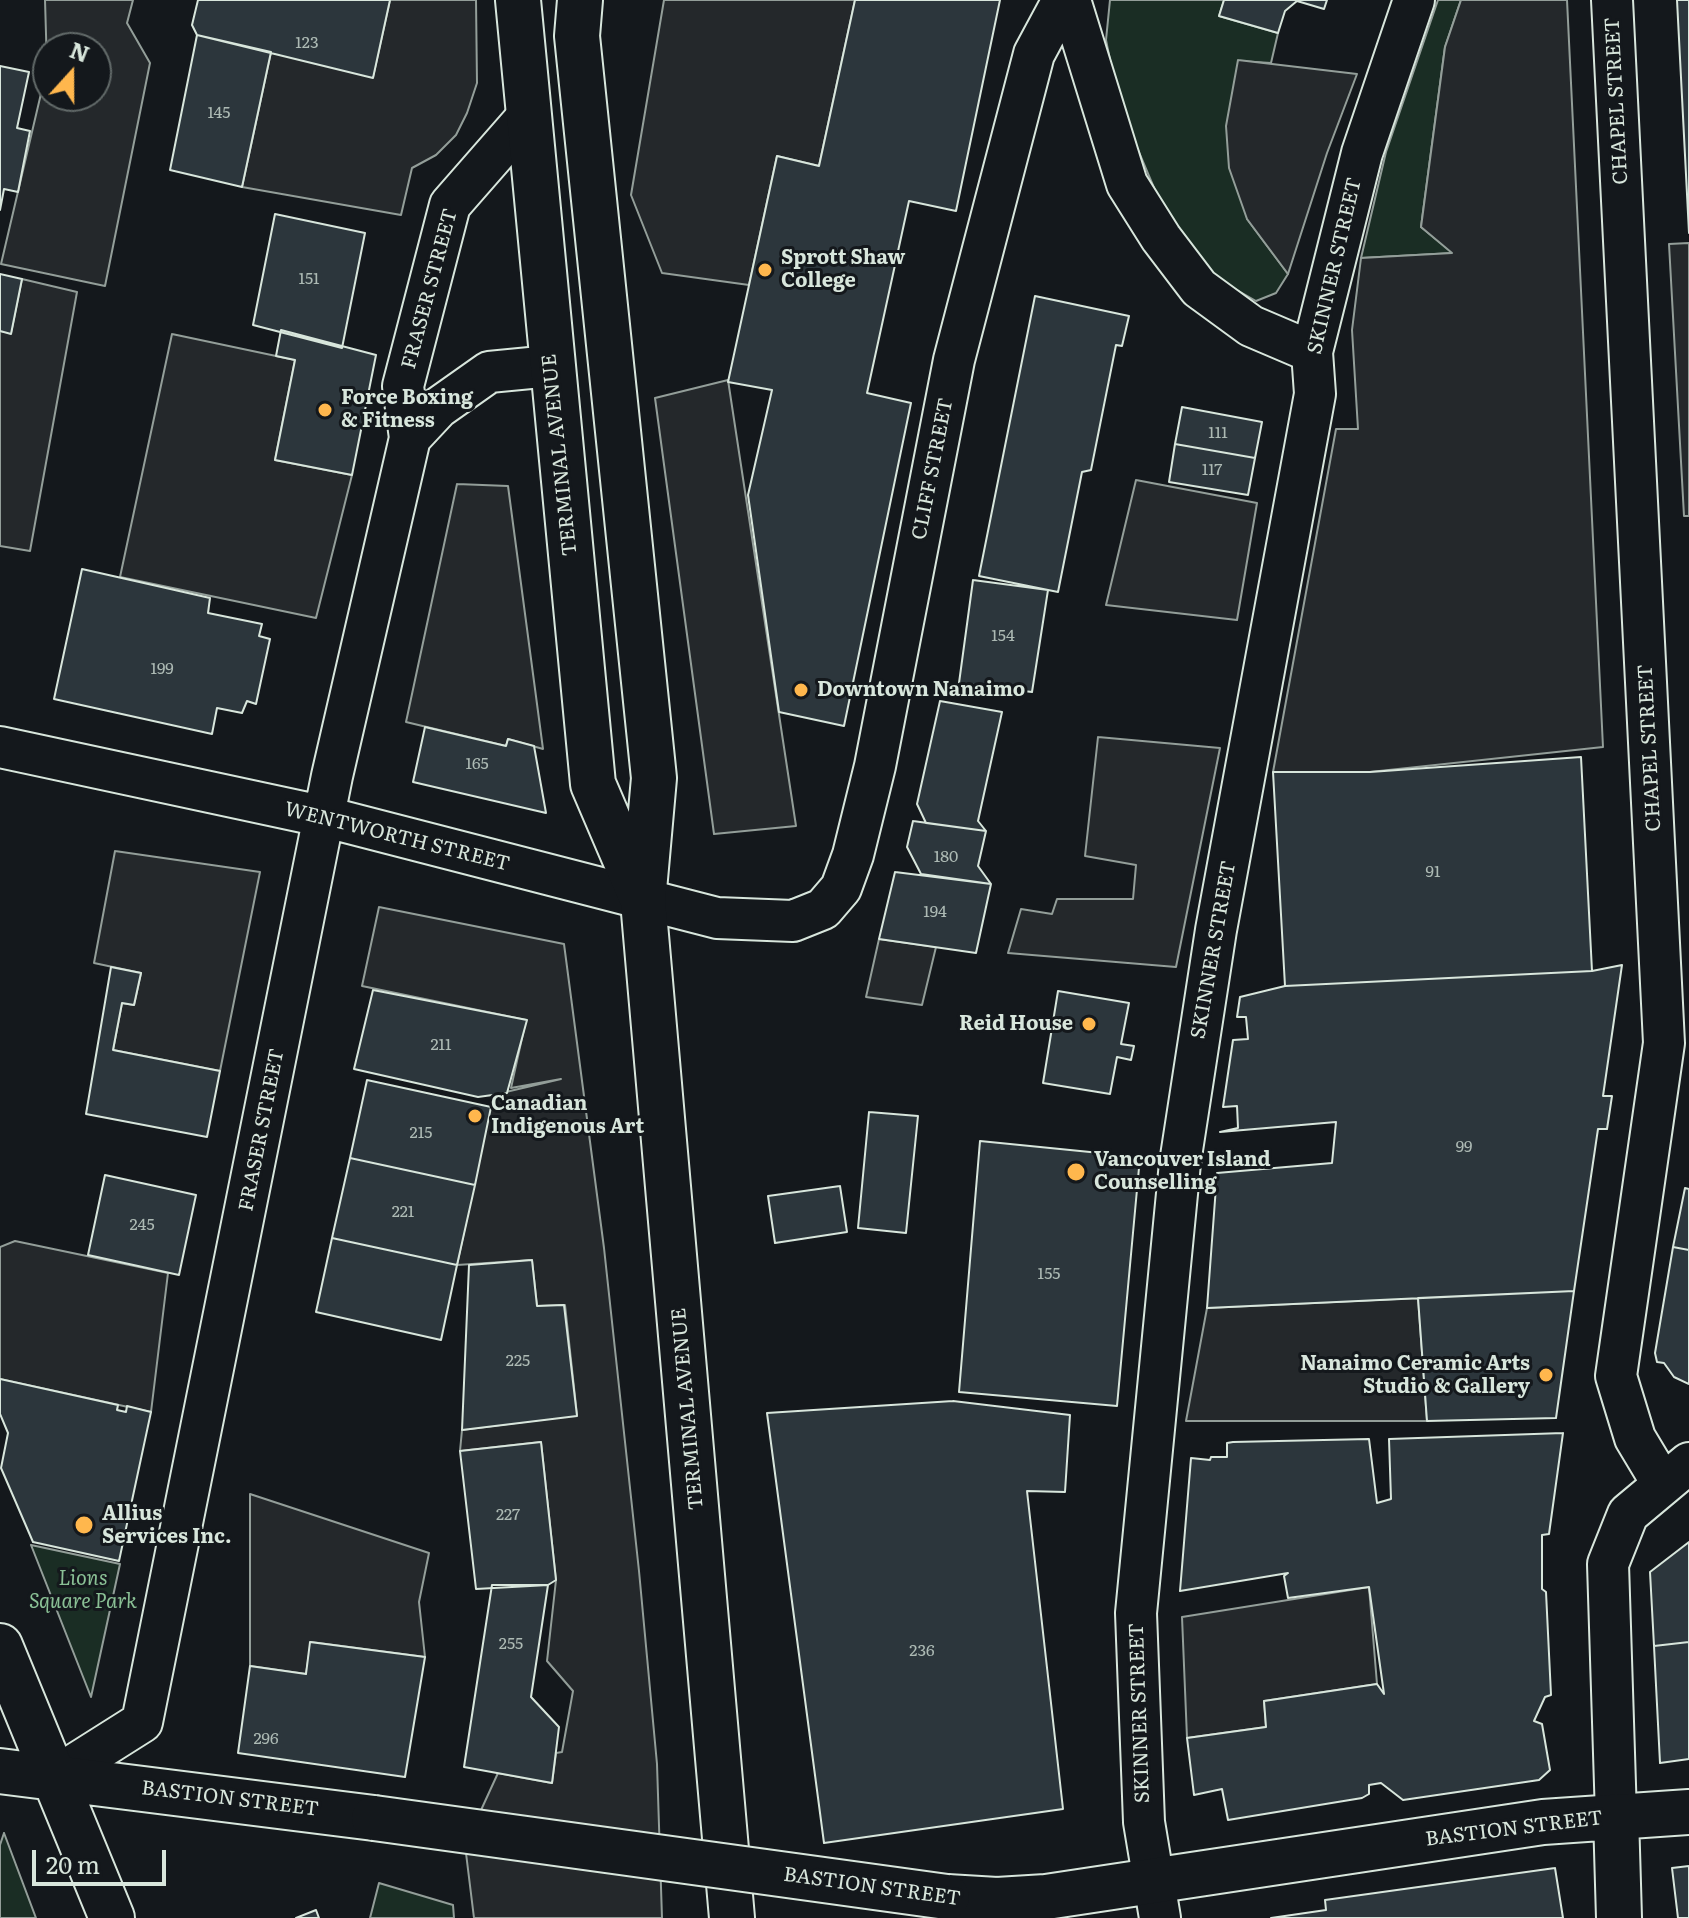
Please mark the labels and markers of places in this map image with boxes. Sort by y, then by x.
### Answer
place label: Sprott Shaw College [781,246,905,293]
marker: Sprott Shaw College [756,261,774,279]
place label: Force Boxing & Fitness [341,386,473,433]
marker: Force Boxing & Fitness [316,401,334,419]
place label: Downtown Nanaimo [817,678,1025,702]
marker: Downtown Nanaimo [792,681,810,699]
place label: Reid House [959,1012,1073,1036]
marker: Reid House [1080,1015,1098,1033]
place label: Canadian Indigenous Art [491,1092,644,1139]
marker: Canadian Indigenous Art [466,1107,484,1125]
place label: Vancouver Island Counselling [1094,1148,1271,1195]
marker: Vancouver Island Counselling [1065,1161,1087,1183]
place label: Nanaimo Ceramic Arts Studio & Gallery [1300,1352,1530,1399]
marker: Nanaimo Ceramic Arts Studio & Gallery [1537,1366,1555,1384]
place label: Allius Services Inc. [102,1502,231,1549]
marker: Allius Services Inc. [73,1514,95,1536]

